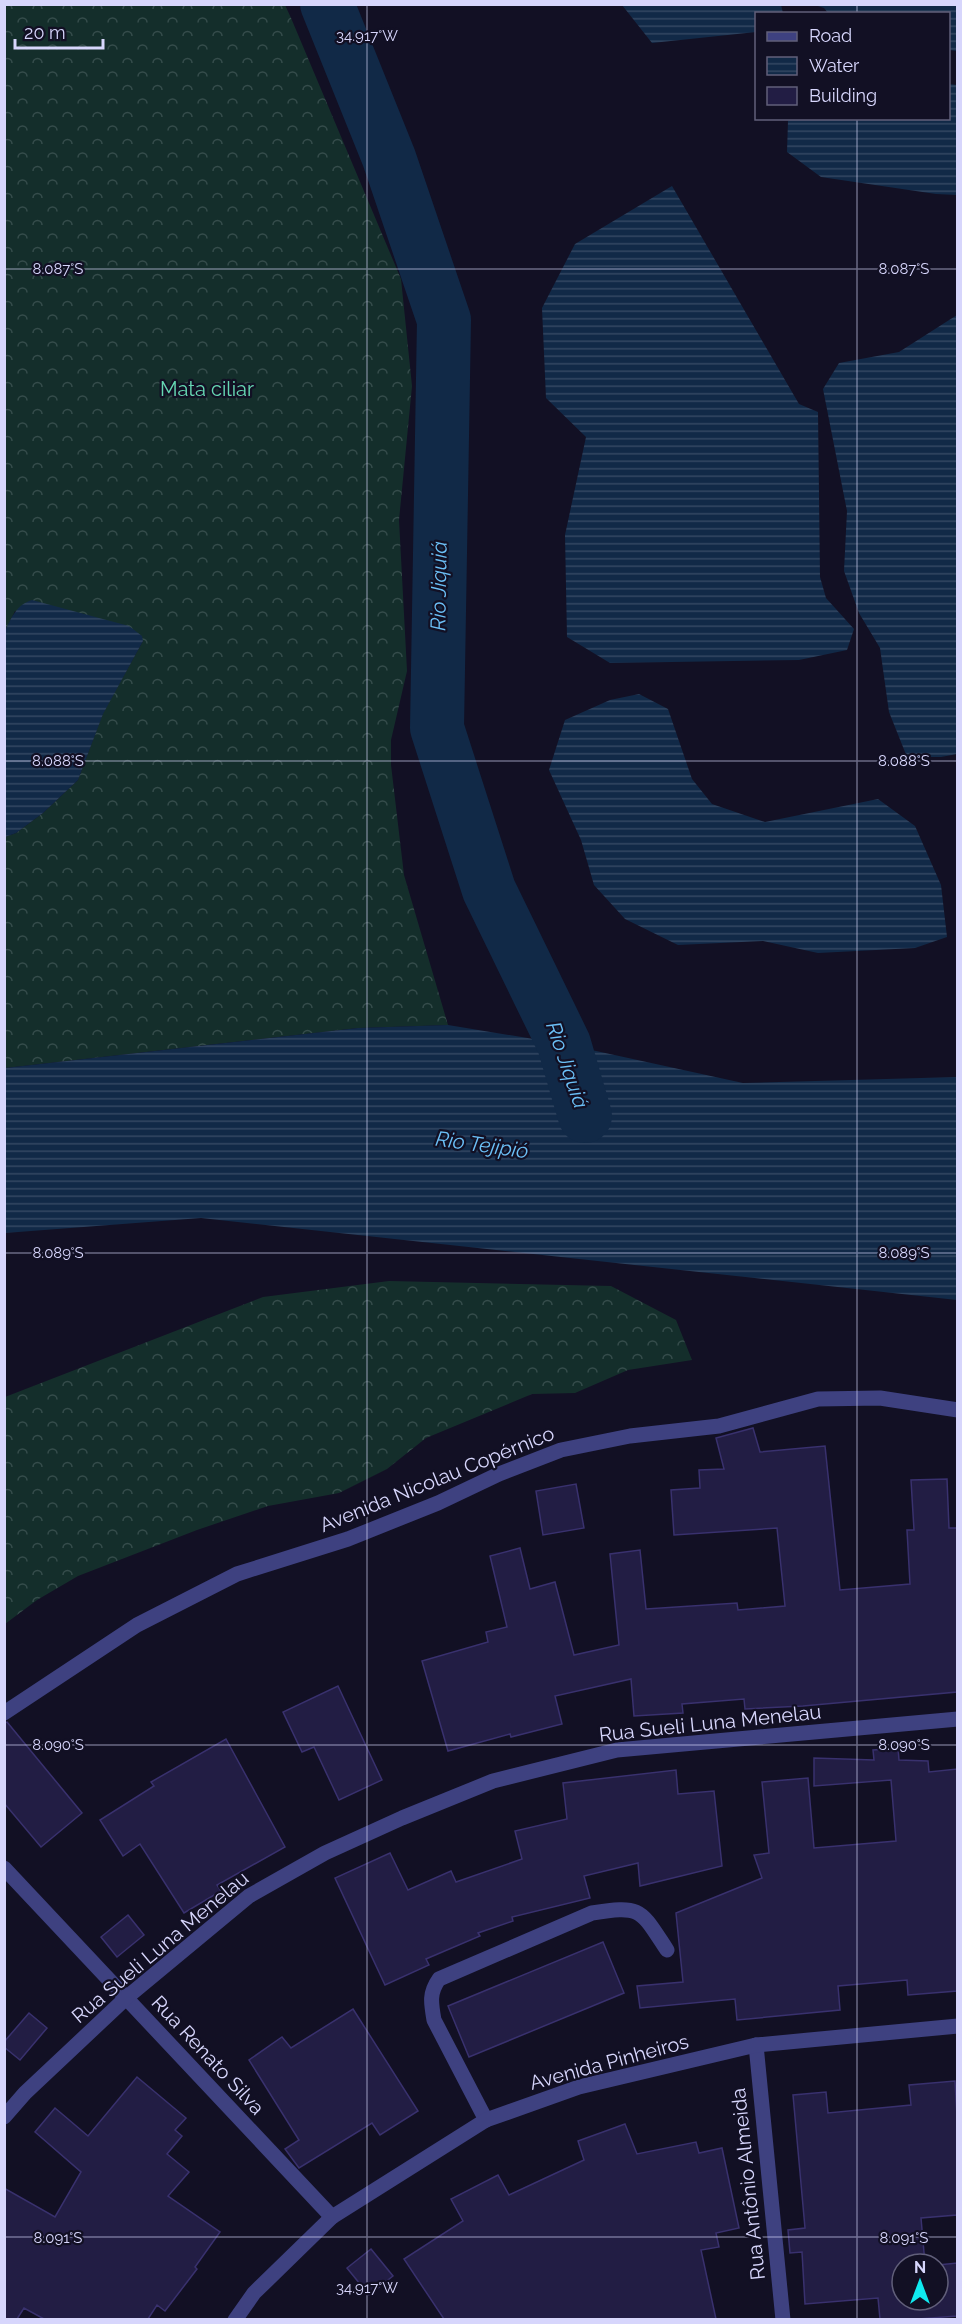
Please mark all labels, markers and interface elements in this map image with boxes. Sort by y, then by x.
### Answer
scale bar [15,12,104,50]
legend [755,12,950,120]
text: 20 m [24,22,66,43]
text: Road [809,25,852,46]
text: 34.917°W [336,27,398,45]
text: Water [809,55,860,76]
text: Building [809,85,877,106]
text: 8.087°S [33,260,83,278]
text: 8.087°S [879,260,929,278]
park label: Mata ciliar [160,377,254,401]
water label: Rio Jiquiá [425,541,452,631]
text: 8.088°S [32,752,84,770]
text: 8.088°S [878,752,930,770]
water label: Rio Jiquiá [541,1018,594,1111]
water label: Rio Tejipió [434,1126,530,1163]
text: 8.089°S [32,1244,84,1262]
text: 8.089°S [878,1244,930,1262]
street label: Avenida Nicolau Copérnico [316,1421,558,1537]
street label: Rua Sueli Luna Menelau [598,1699,822,1747]
text: 8.090°S [32,1736,84,1754]
text: 8.090°S [878,1736,930,1754]
street label: Rua Sueli Luna Menelau [67,1866,253,2028]
street label: Rua Renato Silva [147,1990,269,2120]
street label: Avenida Pinheiros [527,2029,691,2095]
street label: Rua Antônio Almeida [726,2087,770,2281]
text: 8.091°S [34,2229,82,2247]
text: 8.091°S [880,2229,928,2247]
north arrow [890,2252,950,2312]
text: N [914,2258,926,2277]
text: 34.917°W [336,2279,398,2297]

